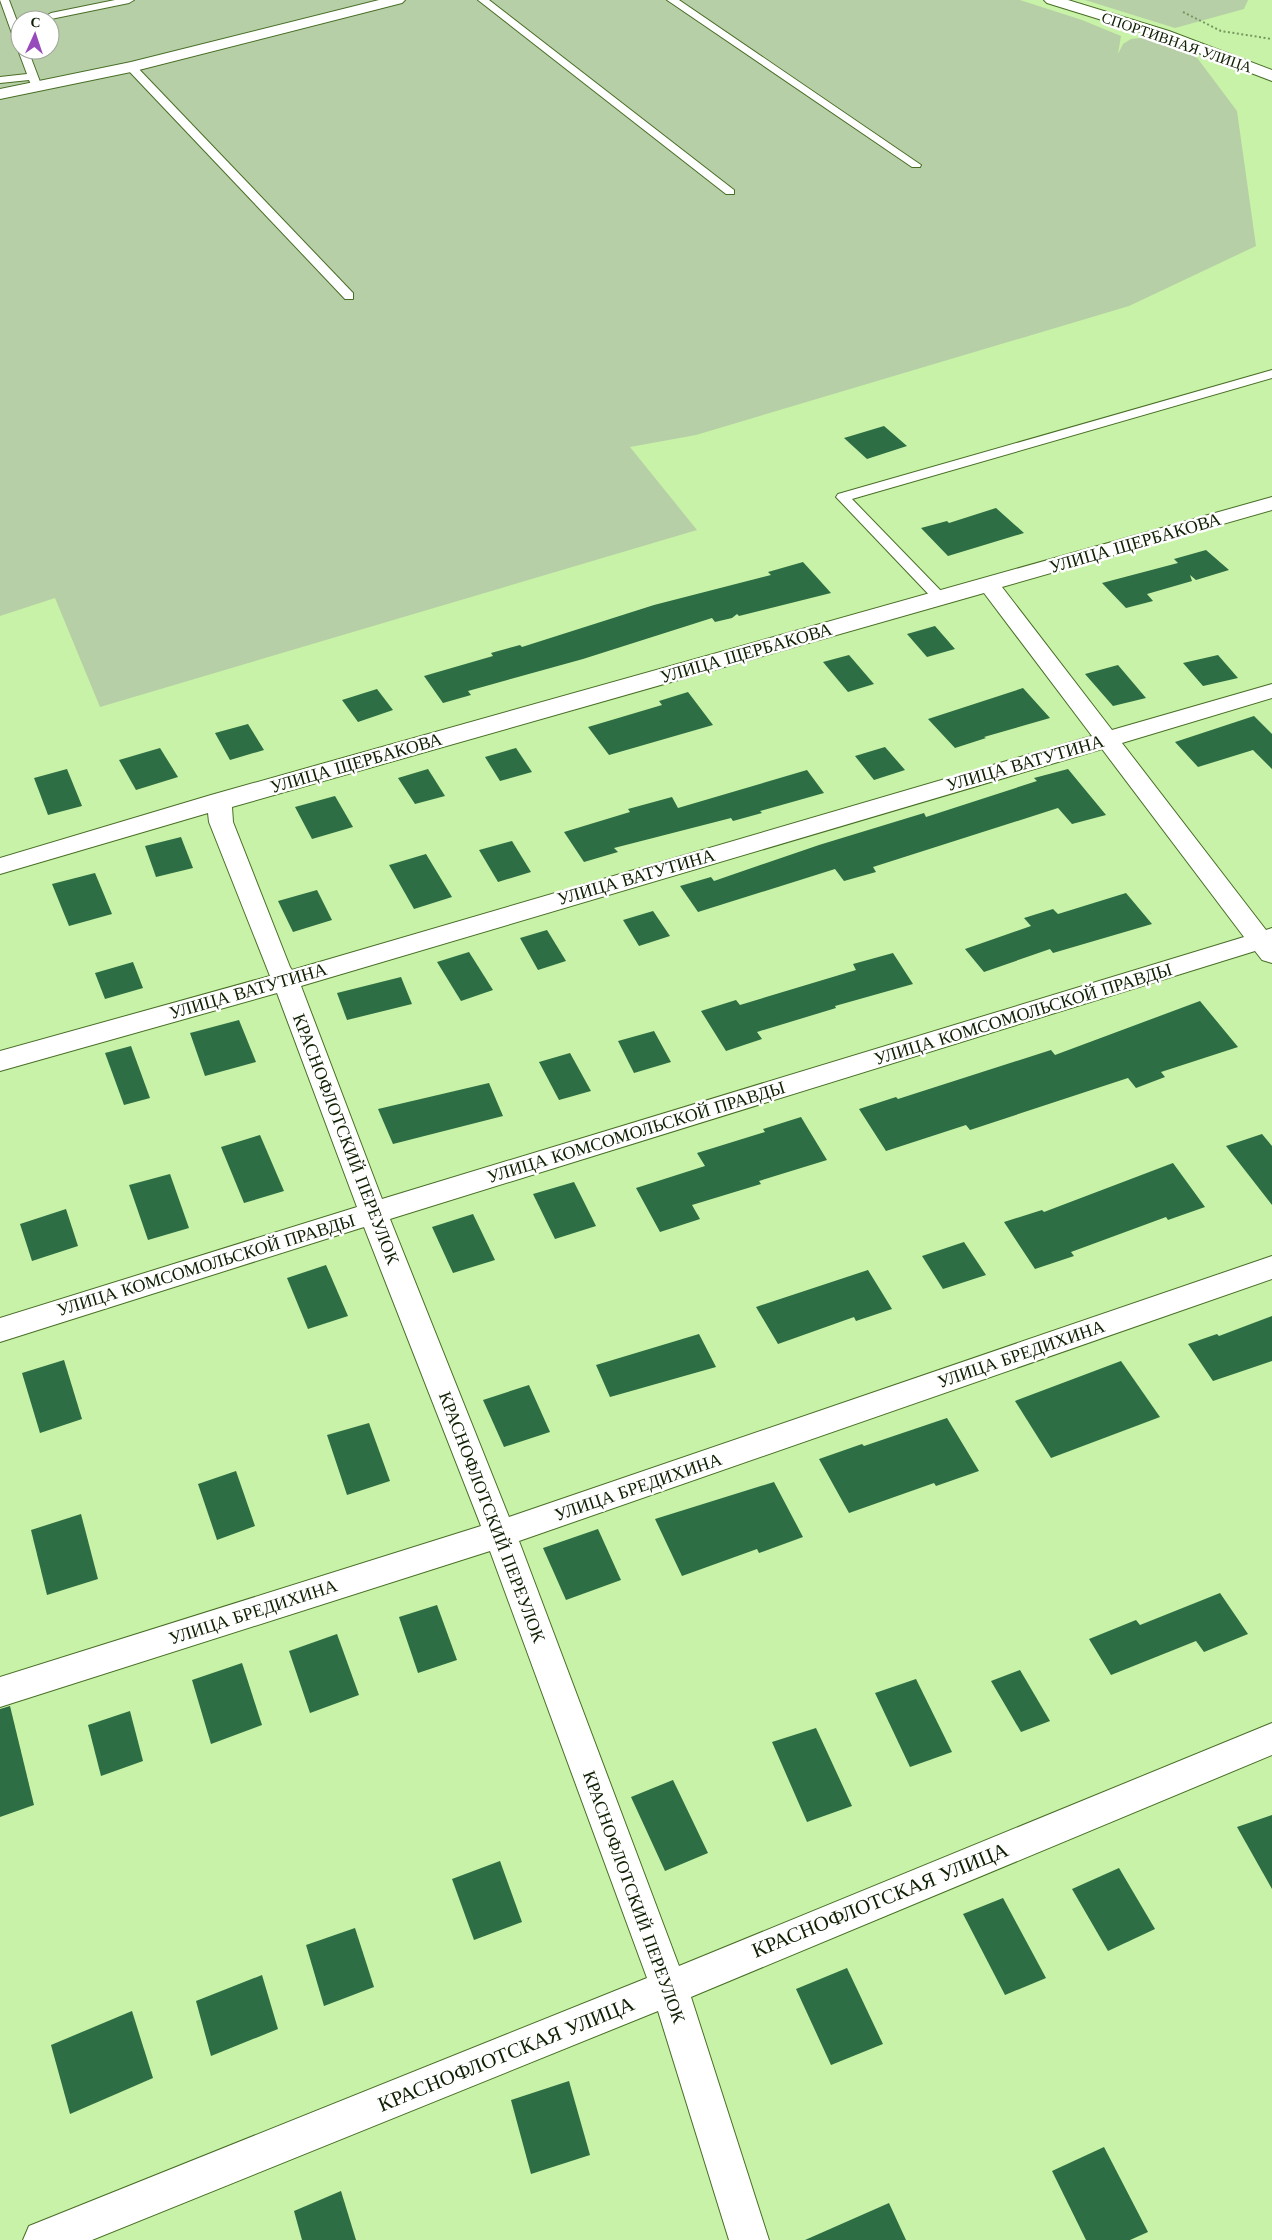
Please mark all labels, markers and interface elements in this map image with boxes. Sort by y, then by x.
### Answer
street label: СПОРТИВНАЯ УЛИЦА [1099,7,1255,77]
north arrow [10,10,60,60]
text: С [30,13,41,31]
street label: УЛИЦА ЩЕРБАКОВА [1047,508,1223,578]
street label: УЛИЦА ЩЕРБАКОВА [658,618,834,688]
street label: УЛИЦА ЩЕРБАКОВА [268,728,444,798]
street label: УЛИЦА ВАТУТИНА [944,730,1106,796]
street label: УЛИЦА ВАТУТИНА [555,844,717,910]
street label: УЛИЦА ВАТУТИНА [167,958,329,1024]
street label: УЛИЦА КОМСОМОЛЬСКОЙ ПРАВДЫ [871,958,1175,1070]
street label: КРАСНОФЛОТСКИЙ ПЕРЕУЛОК [288,1010,405,1269]
street label: УЛИЦА КОМСОМОЛЬСКОЙ ПРАВДЫ [484,1076,788,1188]
street label: УЛИЦА КОМСОМОЛЬСКОЙ ПРАВДЫ [54,1209,358,1321]
street label: УЛИЦА БРЕДИХИНА [934,1315,1108,1393]
street label: КРАСНОФЛОТСКИЙ ПЕРЕУЛОК [434,1388,551,1647]
street label: УЛИЦА БРЕДИХИНА [551,1448,725,1526]
street label: УЛИЦА БРЕДИХИНА [166,1574,340,1650]
street label: КРАСНОФЛОТСКИЙ ПЕРЕУЛОК [578,1768,690,2027]
street label: КРАСНОФЛОТСКАЯ УЛИЦА [748,1836,1013,1963]
street label: КРАСНОФЛОТСКАЯ УЛИЦА [374,1990,639,2117]

